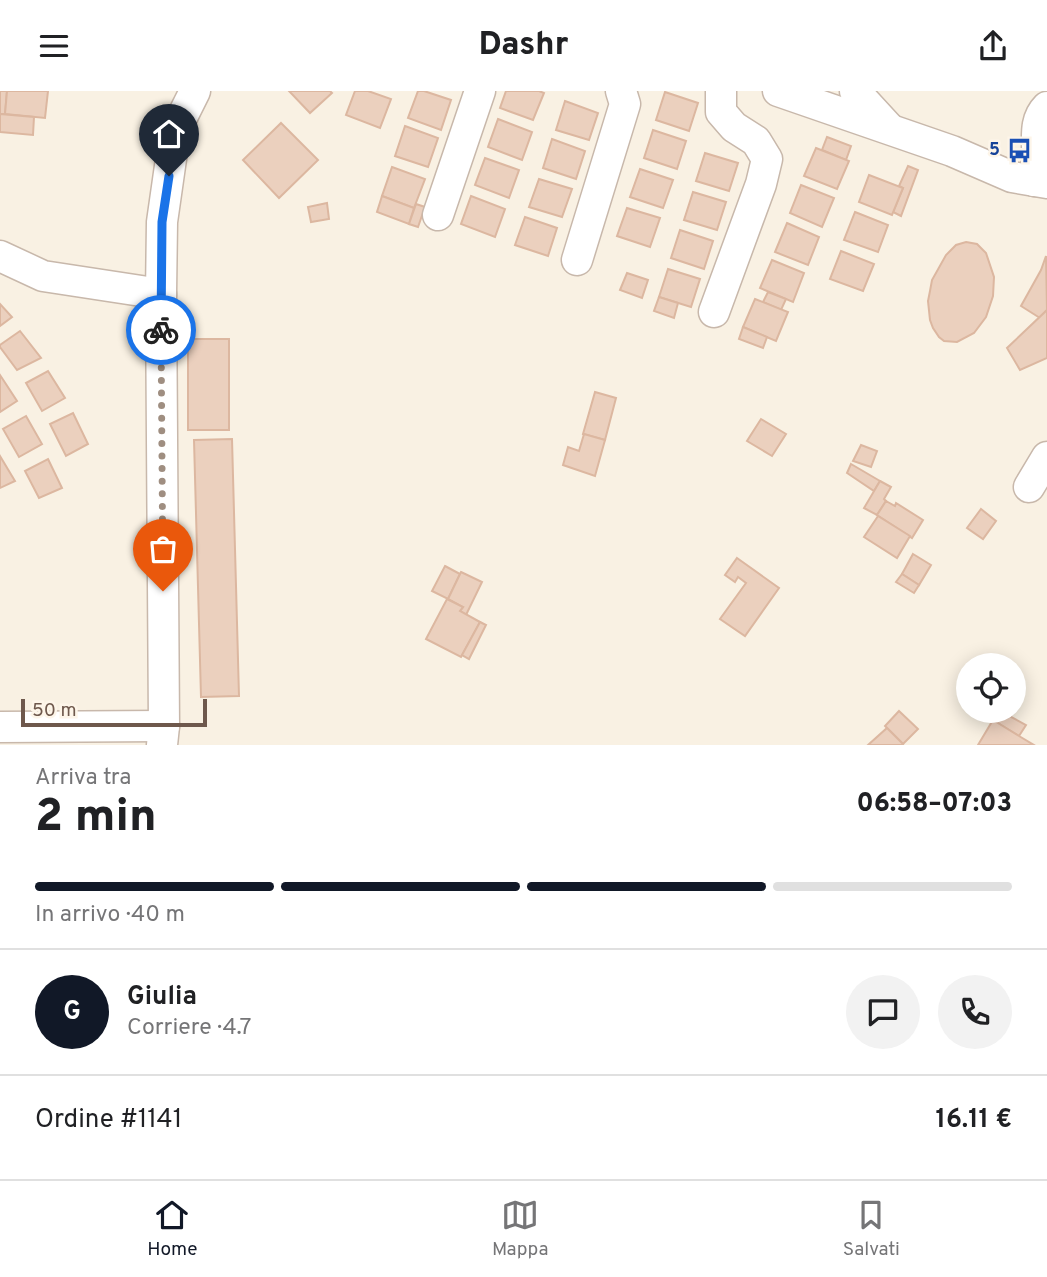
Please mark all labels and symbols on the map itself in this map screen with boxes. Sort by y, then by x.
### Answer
pin [139,104,199,176]
bus stop icon: 5 [1006,136,1034,164]
place label: 5 [989,139,1000,162]
courier [126,295,196,365]
pin [133,519,193,591]
scale bar [21,696,206,728]

